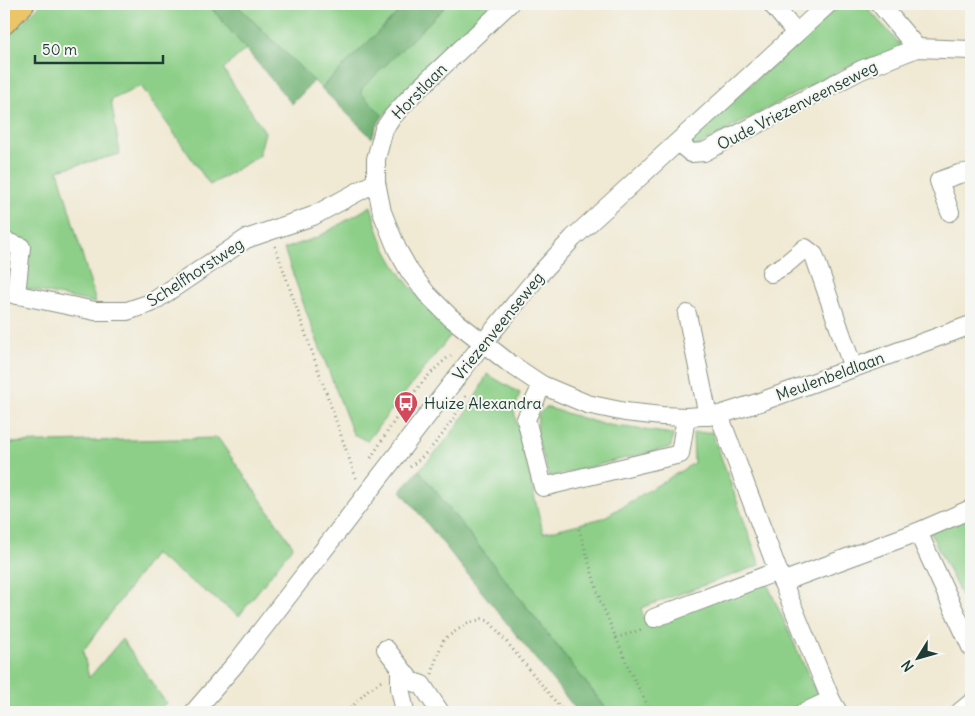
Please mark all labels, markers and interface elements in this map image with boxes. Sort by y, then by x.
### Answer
scale bar [35,32,162,64]
text: 50 m [42,40,77,59]
street label: Oude Vriezenveenseweg [714,56,880,154]
street label: Horstlaan [387,59,451,123]
street label: Schelfhorstweg [143,233,247,311]
street label: Vriezenveenseweg [448,268,548,384]
street label: Meulenbeldlaan [773,347,887,405]
bus stop icon: Huize Alexandra [393,390,419,424]
place label: Huize Alexandra [424,393,542,413]
north arrow [892,634,942,684]
text: N [898,657,918,675]

